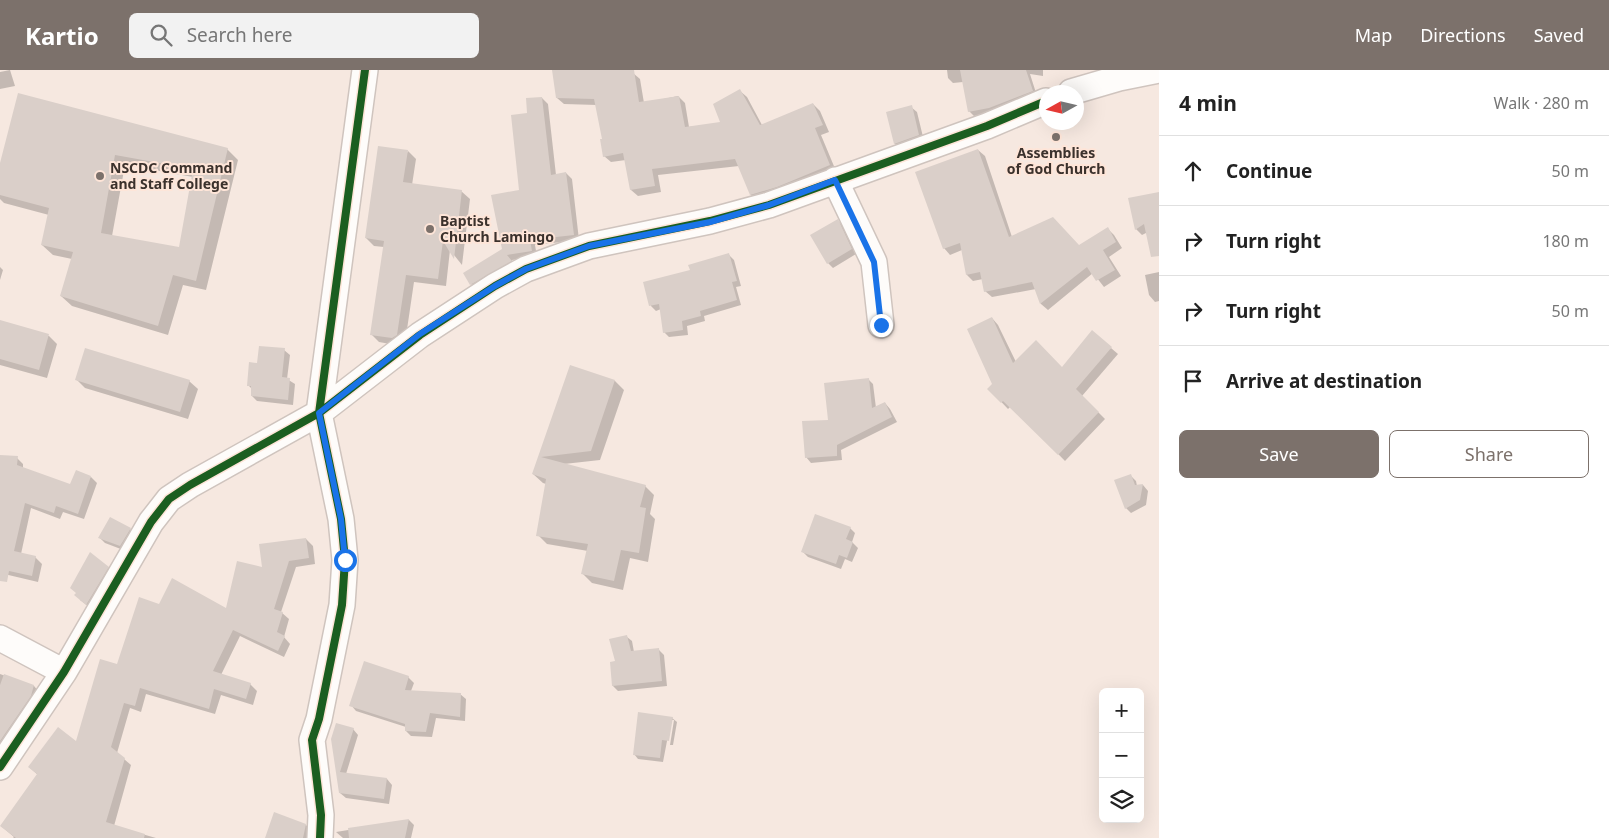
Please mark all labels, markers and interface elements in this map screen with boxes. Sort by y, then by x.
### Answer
search box [129,13,479,58]
text: Kartio [25,19,99,52]
icon: search [147,21,175,49]
text: Search here [187,22,292,48]
text: Map [1355,23,1392,47]
text: Directions [1420,23,1506,47]
text: Saved [1534,23,1584,47]
north arrow [1039,85,1084,130]
text: 4 min [1179,89,1237,117]
text: Walk · 280 m [1494,92,1589,114]
marker: Assemblies of God Church [1050,131,1062,143]
place label: Assemblies of God Church [1007,143,1105,178]
icon: ahead [1179,157,1207,185]
place label: NSCDC Command and Staff College [110,158,232,193]
text: Continue [1226,158,1312,184]
text: 50 m [1552,160,1589,182]
marker: NSCDC Command and Staff College [94,170,106,182]
place label: Baptist Church Lamingo [440,211,554,246]
marker: Baptist Church Lamingo [424,223,436,235]
icon: right [1179,227,1207,255]
text: Turn right [1226,228,1321,254]
text: 180 m [1542,230,1589,252]
icon: right [1179,297,1207,325]
text: Turn right [1226,298,1321,324]
text: 50 m [1552,300,1589,322]
route end [870,314,893,337]
icon: arrive [1179,367,1207,395]
text: Arrive at destination [1226,368,1422,394]
button: Save [1179,430,1379,478]
button: Share [1389,430,1589,478]
route start [334,549,357,572]
map controls [1099,688,1144,823]
button: + [1099,688,1144,733]
button: − [1099,733,1144,778]
button: layers [1099,778,1144,823]

